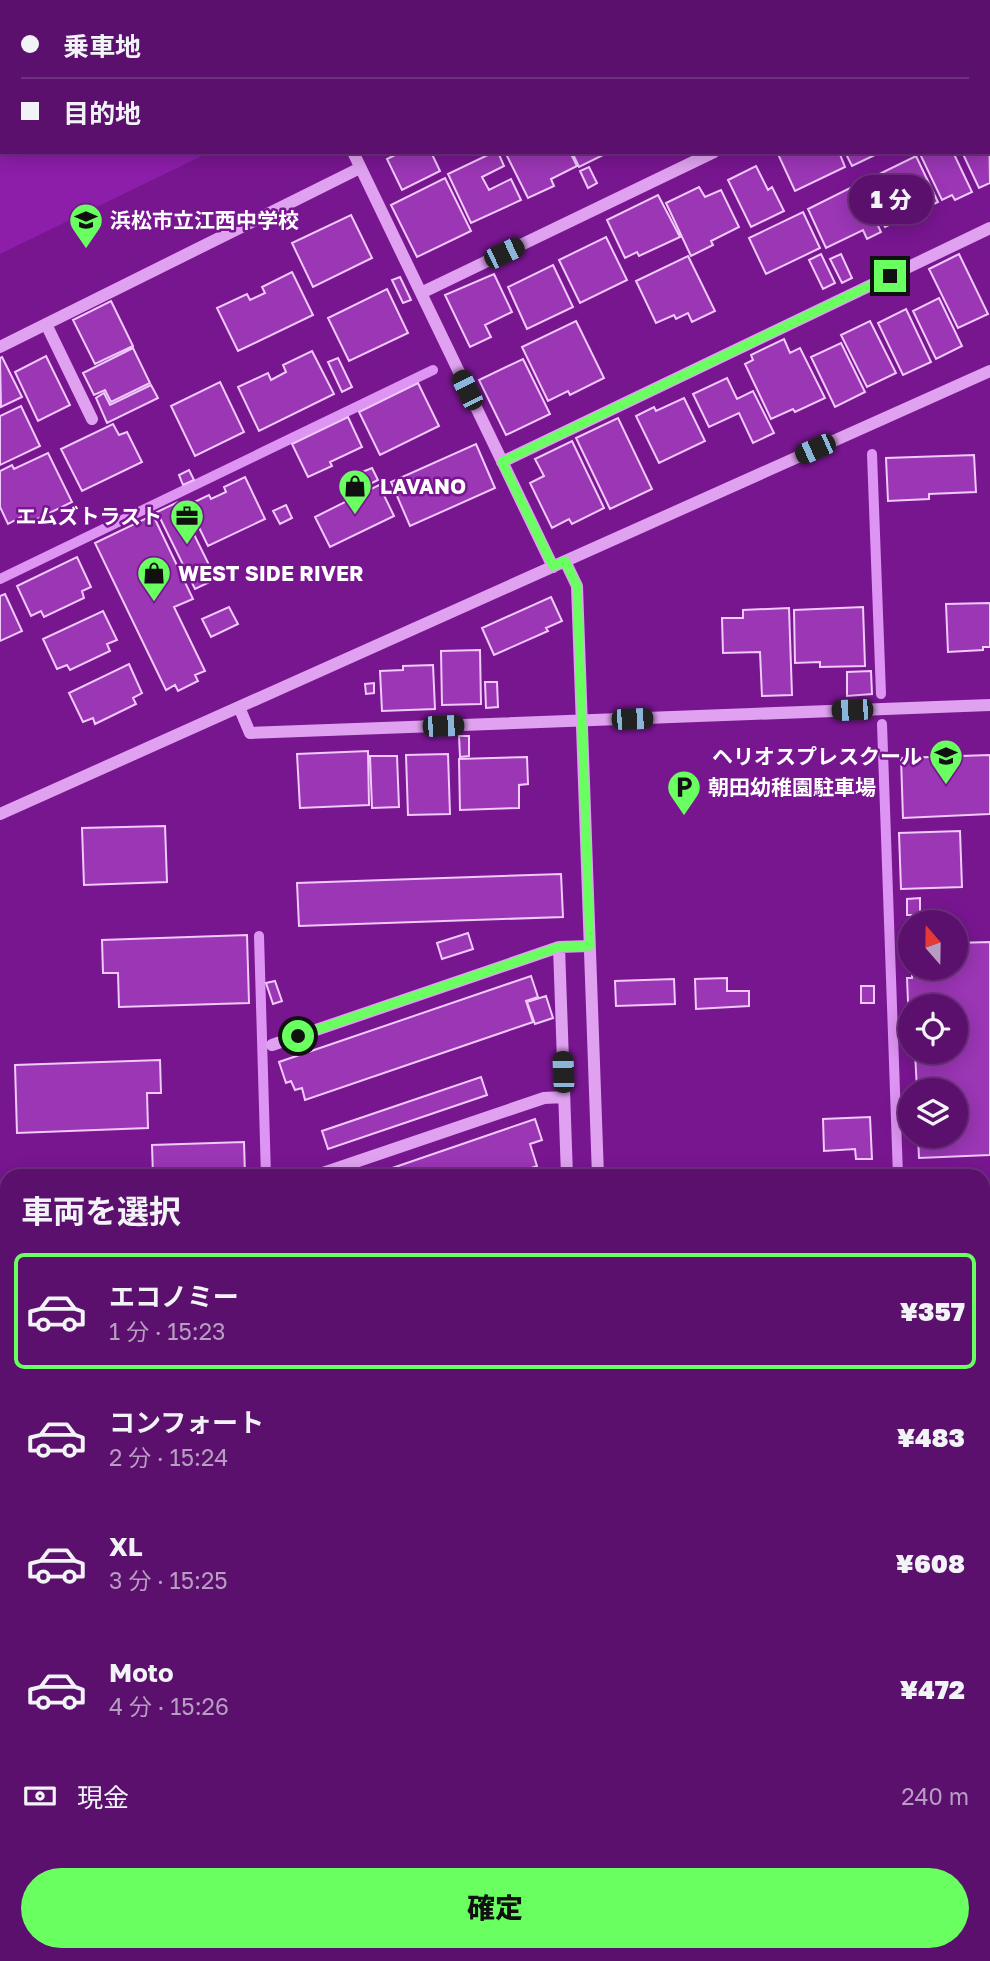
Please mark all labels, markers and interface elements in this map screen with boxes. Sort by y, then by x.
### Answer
text: 乗車地 [63,31,141,62]
text: 目的地 [63,98,141,129]
callout: 1 分 [848,174,932,224]
text: 1 分 [871,185,911,213]
school or university icon: 浜松市立江西中学校 [67,201,105,250]
place label: 浜松市立江西中学校 [110,207,299,233]
car [481,234,528,272]
route end [874,260,906,292]
car [449,367,486,413]
car [792,431,839,467]
shop icon: LAVANO [336,467,374,516]
place label: LAVANO [380,473,466,499]
office icon: エムズトラスト [168,497,206,546]
place label: エムズトラスト [15,503,162,529]
shop icon: WEST SIDE RIVER [135,554,173,603]
place label: WEST SIDE RIVER [178,560,364,586]
car [831,699,874,721]
car [611,708,654,730]
car [422,715,465,737]
school or university icon: ヘリオスプレスクール [927,737,965,786]
place label: ヘリオスプレスクール [712,743,922,769]
parking icon: 朝田幼稚園駐車場 [665,768,703,817]
place label: 朝田幼稚園駐車場 [708,774,876,800]
north arrow [898,910,968,980]
map controls [898,910,968,1148]
button: locate [898,994,968,1064]
route start [282,1020,314,1052]
car [552,1051,575,1093]
button: layers [898,1078,968,1148]
text: 車両を選択 [21,1192,181,1230]
icon: car [25,1280,88,1343]
text: エコノミー [109,1281,239,1312]
text: ¥357 [900,1296,965,1327]
text: 1 分 · 15:23 [109,1317,226,1345]
icon: car [25,1406,88,1469]
text: コンフォート [109,1407,264,1438]
text: ¥483 [897,1422,965,1453]
text: 2 分 · 15:24 [109,1443,228,1471]
text: XL [109,1531,143,1562]
icon: car [25,1532,88,1595]
text: ¥608 [896,1548,965,1579]
text: 3 分 · 15:25 [109,1566,228,1594]
text: Moto [109,1657,174,1688]
icon: car [25,1658,88,1721]
text: ¥472 [900,1674,965,1705]
text: 4 分 · 15:26 [109,1692,229,1720]
icon: cash [21,1777,59,1815]
text: 現金 [77,1782,129,1813]
text: 240 m [901,1782,969,1810]
button: 確定 [21,1868,969,1948]

